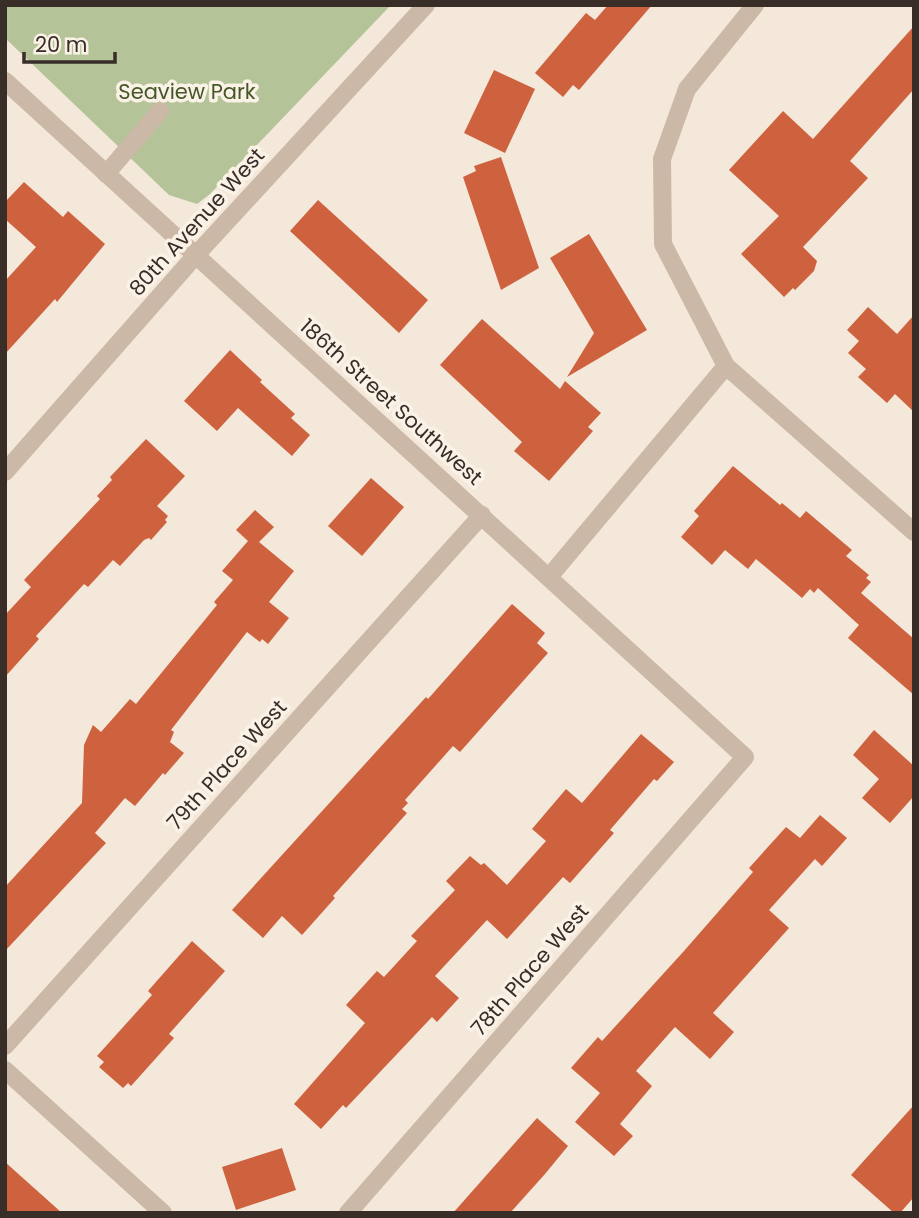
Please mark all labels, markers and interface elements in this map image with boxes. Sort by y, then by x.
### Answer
scale bar [24,21,116,65]
text: 20 m [35,30,88,59]
park label: Seaview Park [118,77,256,106]
street label: 80th Avenue West [122,141,271,302]
street label: 186th Street Southwest [294,312,489,491]
street label: 79th Place West [160,693,293,836]
street label: 78th Place West [464,897,595,1042]

